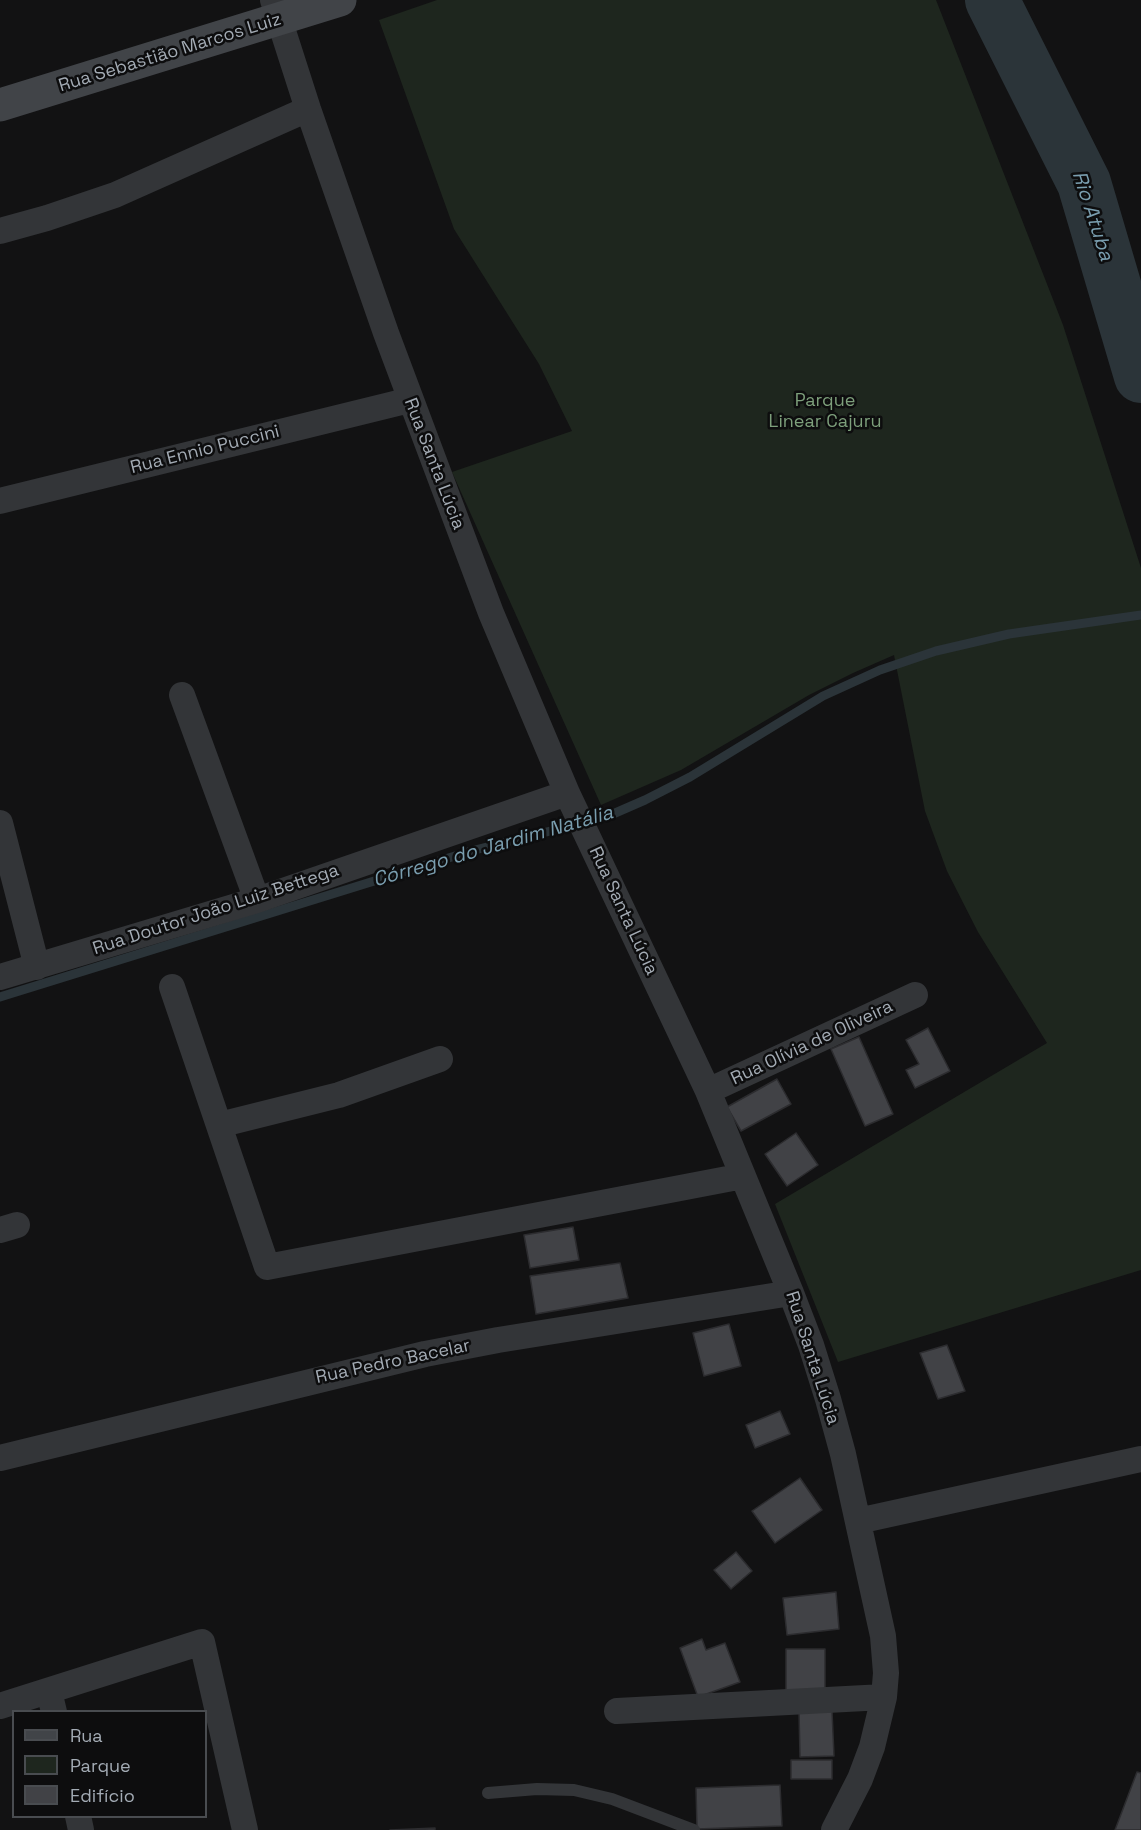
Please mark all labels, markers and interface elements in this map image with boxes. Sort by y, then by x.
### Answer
street label: Rua Sebastião Marcos Luiz [56,9,284,97]
water label: Rio Atuba [1066,168,1118,264]
park label: Parque Linear Cajuru [769,390,881,432]
street label: Rua Santa Lúcia [399,395,469,533]
street label: Rua Ennio Puccini [128,421,282,479]
water label: Córrego do Jardim Natália [370,801,616,893]
street label: Rua Santa Lúcia [584,843,662,979]
street label: Rua Doutor João Luiz Bettega [90,860,342,960]
street label: Rua Olívia de Oliveira [728,996,896,1090]
street label: Rua Santa Lúcia [780,1289,844,1427]
street label: Rua Pedro Bacelar [314,1335,472,1389]
legend [12,1710,207,1818]
text: Rua [70,1724,103,1747]
text: Parque [70,1754,131,1777]
text: Edifício [70,1784,135,1807]

